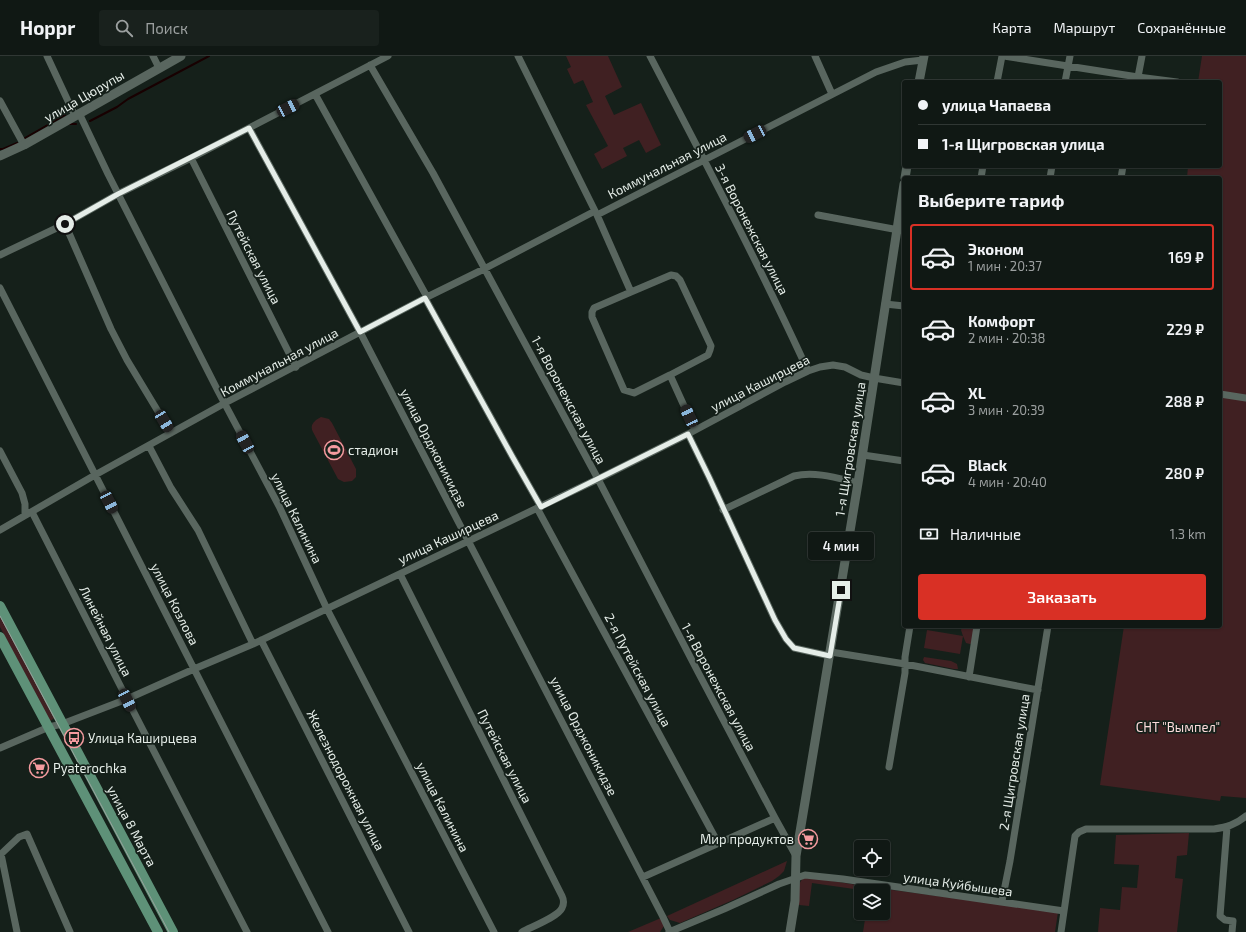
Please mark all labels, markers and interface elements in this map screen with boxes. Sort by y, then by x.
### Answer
search box [99,10,379,46]
text: Hoppr [20,16,75,39]
icon: search [113,17,135,39]
text: Поиск [145,19,188,37]
text: Карта [993,19,1031,36]
text: Маршрут [1053,19,1115,36]
text: Сохранённые [1137,19,1226,36]
street label: улица Цюрупы [41,67,127,125]
text: улица Чапаева [942,96,1051,114]
car [275,97,301,119]
car [742,123,768,145]
street label: Коммунальная улица [605,128,729,202]
text: 1-я Щигровская улица [942,135,1105,153]
street label: 3-я Воронежская улица [712,161,792,297]
text: Выберите тариф [918,189,1064,211]
street label: Путейская улица [223,207,285,307]
route start [56,215,74,233]
icon: car [920,239,956,275]
text: Эконом [968,240,1024,258]
text: 169 ₽ [1168,248,1204,266]
text: 1 мин · 20:37 [968,258,1042,274]
icon: car [920,311,956,347]
text: Комфорт [968,312,1035,330]
text: 229 ₽ [1166,320,1204,338]
street label: Коммунальная улица [217,324,341,400]
text: 2 мин · 20:38 [968,330,1045,346]
street label: 1-я Воронежская улица [528,333,610,467]
street label: улица Каширцева [708,351,812,415]
street label: 1-я Щигровская улица [831,381,869,517]
icon: car [920,383,956,419]
text: XL [968,384,986,402]
street label: улица Орджоникидзе [397,386,471,510]
text: 288 ₽ [1165,392,1204,410]
text: 3 мин · 20:39 [968,402,1045,418]
car [678,403,700,429]
car [153,408,175,434]
car [234,429,256,455]
sports icon: стадион [323,439,345,461]
place label: стадион [348,442,398,458]
icon: car [920,455,956,491]
text: Black [968,456,1007,474]
text: 280 ₽ [1165,464,1204,482]
street label: улица Калинина [268,470,326,566]
text: 4 мин · 20:40 [968,474,1047,490]
car [98,489,120,515]
street label: улица Каширцева [395,507,501,567]
icon: cash [918,523,940,545]
text: Наличные [950,525,1021,543]
text: 1.3 km [1170,526,1206,542]
callout: 4 мин [808,532,874,560]
text: 4 мин [823,538,859,554]
street label: улица Козлова [147,560,203,648]
button: Заказать [918,574,1206,620]
route end [832,581,850,599]
street label: Линейная улица [76,583,136,679]
street label: 2-я Путейская улица [601,610,675,730]
street label: 1-я Воронежская улица [678,620,760,754]
street label: улица Орджоникидзе [547,674,621,798]
car [116,687,138,713]
street label: 2-я Щигровская улица [995,693,1033,831]
street label: Путейская улица [474,706,536,806]
street label: Железнодорожная улица [304,707,388,853]
park label: СНТ "Вымпел" [1136,719,1220,735]
bus stop icon: Улица Каширцева [63,727,85,749]
place label: Улица Каширцева [88,730,197,746]
supermarket icon: Pyaterochka [28,757,50,779]
street label: улица Калинина [413,759,473,855]
place label: Pyaterochka [53,760,127,776]
street label: улица 8 Марта [104,783,160,869]
supermarket icon: Мир продуктов [797,828,819,850]
place label: Мир продуктов [700,831,794,847]
map controls [854,840,890,920]
button: locate [854,840,890,876]
street label: улица Куйбышева [902,868,1014,900]
button: layers [854,884,890,920]

